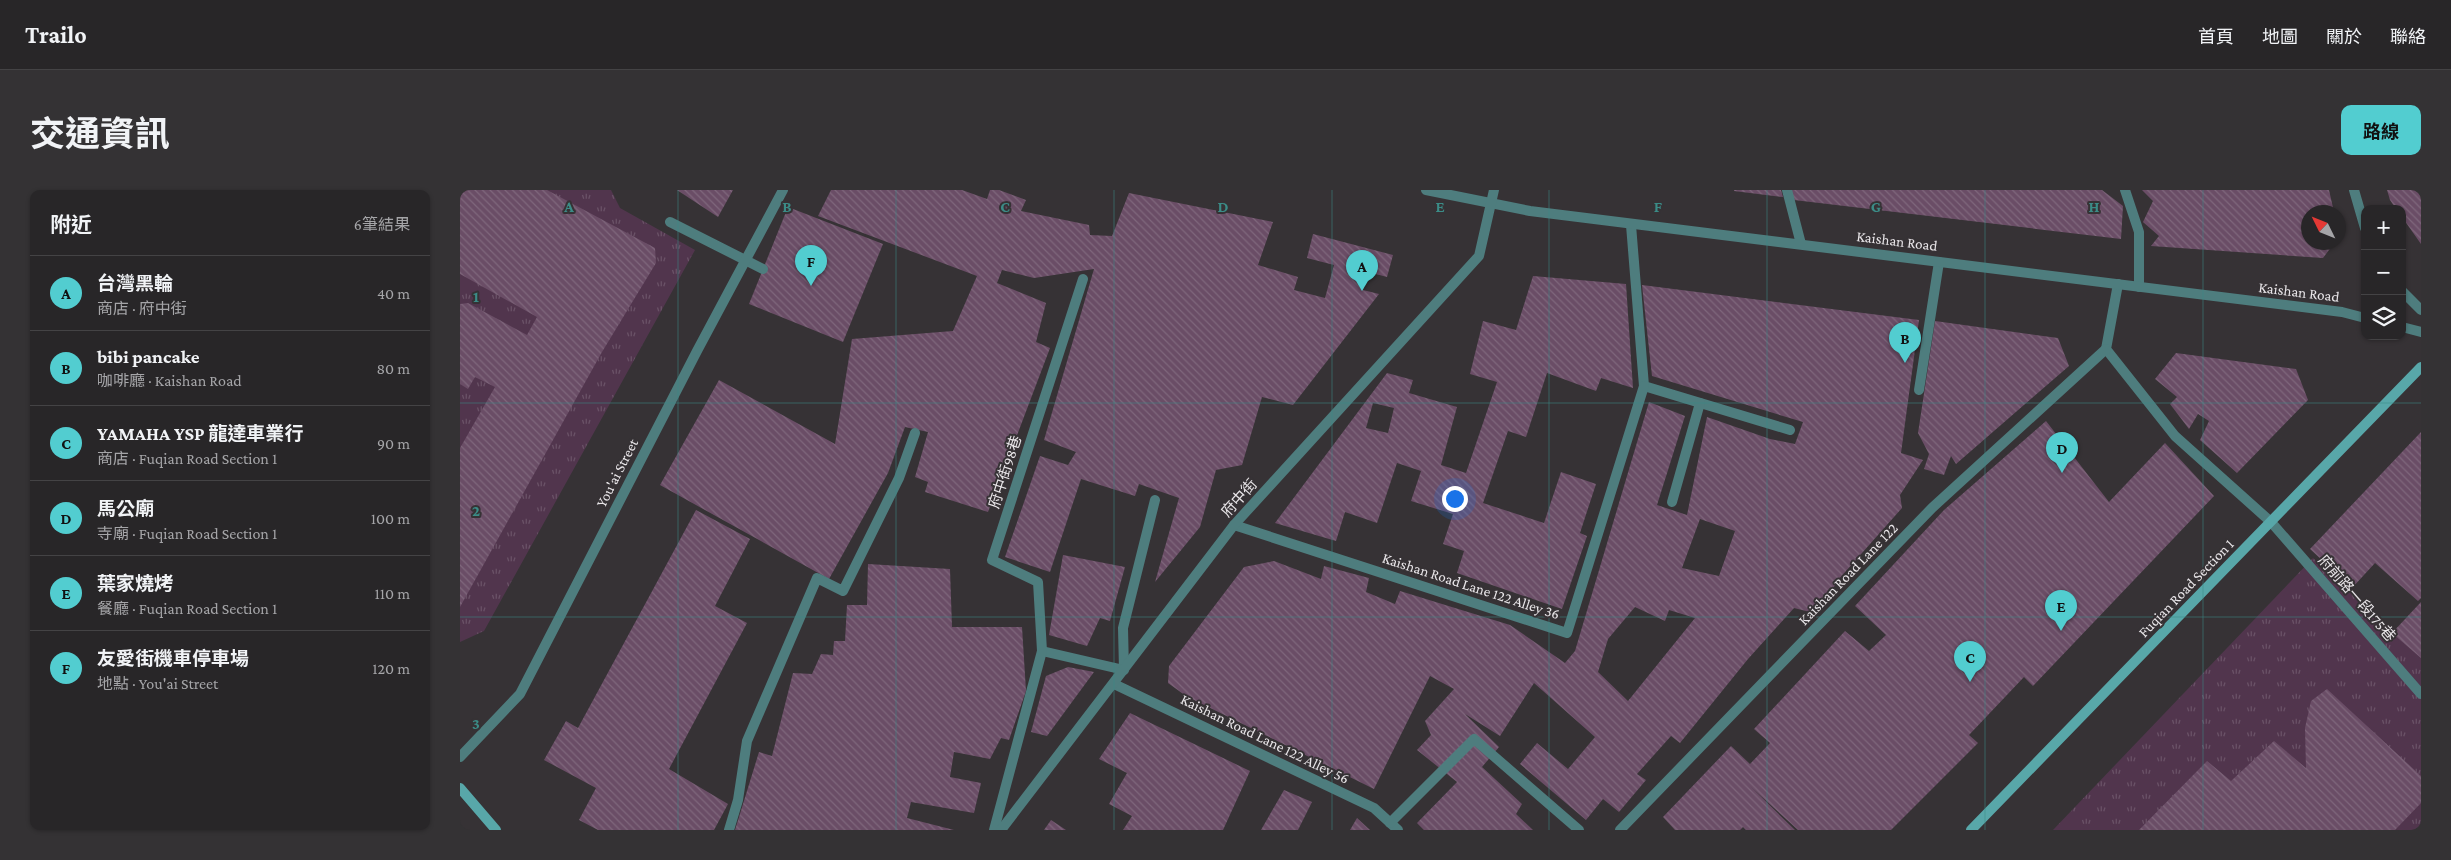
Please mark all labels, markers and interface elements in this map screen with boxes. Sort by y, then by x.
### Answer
text: Trailo [25,21,87,48]
text: 首頁 [2198,27,2234,47]
text: 地圖 [2262,27,2298,47]
text: 關於 [2326,27,2362,47]
text: 聯絡 [2390,27,2426,47]
button: 路線 [2341,105,2421,155]
text: 交通資訊 [30,115,170,154]
text: A [563,198,574,215]
text: B [782,198,792,215]
text: C [1000,198,1010,215]
text: D [1217,198,1229,215]
text: E [1435,198,1445,215]
text: F [1654,198,1663,215]
text: G [1871,198,1881,215]
text: H [2089,198,2100,215]
north arrow [2301,205,2346,250]
map controls [2361,205,2406,340]
button: + [2361,205,2406,250]
text: 附近 [50,213,92,237]
text: 6筆結果 [354,216,410,233]
street label: Kaishan Road [1856,228,1939,254]
pin: F [795,245,827,286]
pin: A [1346,250,1378,291]
button: − [2361,250,2406,295]
text: 台灣黑輪 [97,273,173,294]
street label: Kaishan Road [2258,279,2341,305]
text: A [61,285,71,302]
text: 40 m [377,285,410,302]
text: 1 [473,288,479,305]
button: layers [2361,295,2406,340]
text: 商店 · 府中街 [97,300,187,317]
pin: B [1889,322,1921,363]
text: bibi pancake [97,346,200,367]
text: B [61,360,71,377]
text: 80 m [376,360,410,377]
text: 咖啡廳 · Kaishan Road [97,372,242,389]
text: YAMAHA YSP 龍達車業行 [97,423,303,444]
pin: D [2046,432,2078,473]
street label: 府中街98巷 [986,434,1024,510]
text: C [61,435,71,452]
text: 90 m [377,435,410,452]
street label: You'ai Street [593,435,642,510]
text: 商店 · Fuqian Road Section 1 [97,450,277,467]
street label: 府中街 [1218,476,1260,520]
your location [1442,486,1468,512]
text: 馬公廟 [97,498,154,519]
text: 2 [472,502,480,519]
text: D [60,510,72,527]
text: 100 m [371,510,410,527]
street label: Kaishan Road Lane 122 [1795,520,1901,628]
text: 寺廟 · Fuqian Road Section 1 [97,525,277,542]
street label: Fuqian Road Section 1 [2135,536,2238,641]
street label: Kaishan Road Lane 122 Alley 36 [1380,550,1562,623]
street label: 府前路一段175巷 [2315,552,2399,644]
text: 葉家燒烤 [97,573,173,594]
text: E [61,585,71,602]
text: 110 m [374,585,410,602]
pin: E [2045,590,2077,631]
text: 餐廳 · Fuqian Road Section 1 [97,600,277,617]
pin: C [1954,641,1986,682]
text: 友愛街機車停車場 [97,648,249,669]
text: F [62,660,70,677]
text: 120 m [372,660,410,677]
text: 地點 · You'ai Street [97,675,218,692]
street label: Kaishan Road Lane 122 Alley 56 [1178,691,1352,788]
text: 3 [472,715,480,732]

